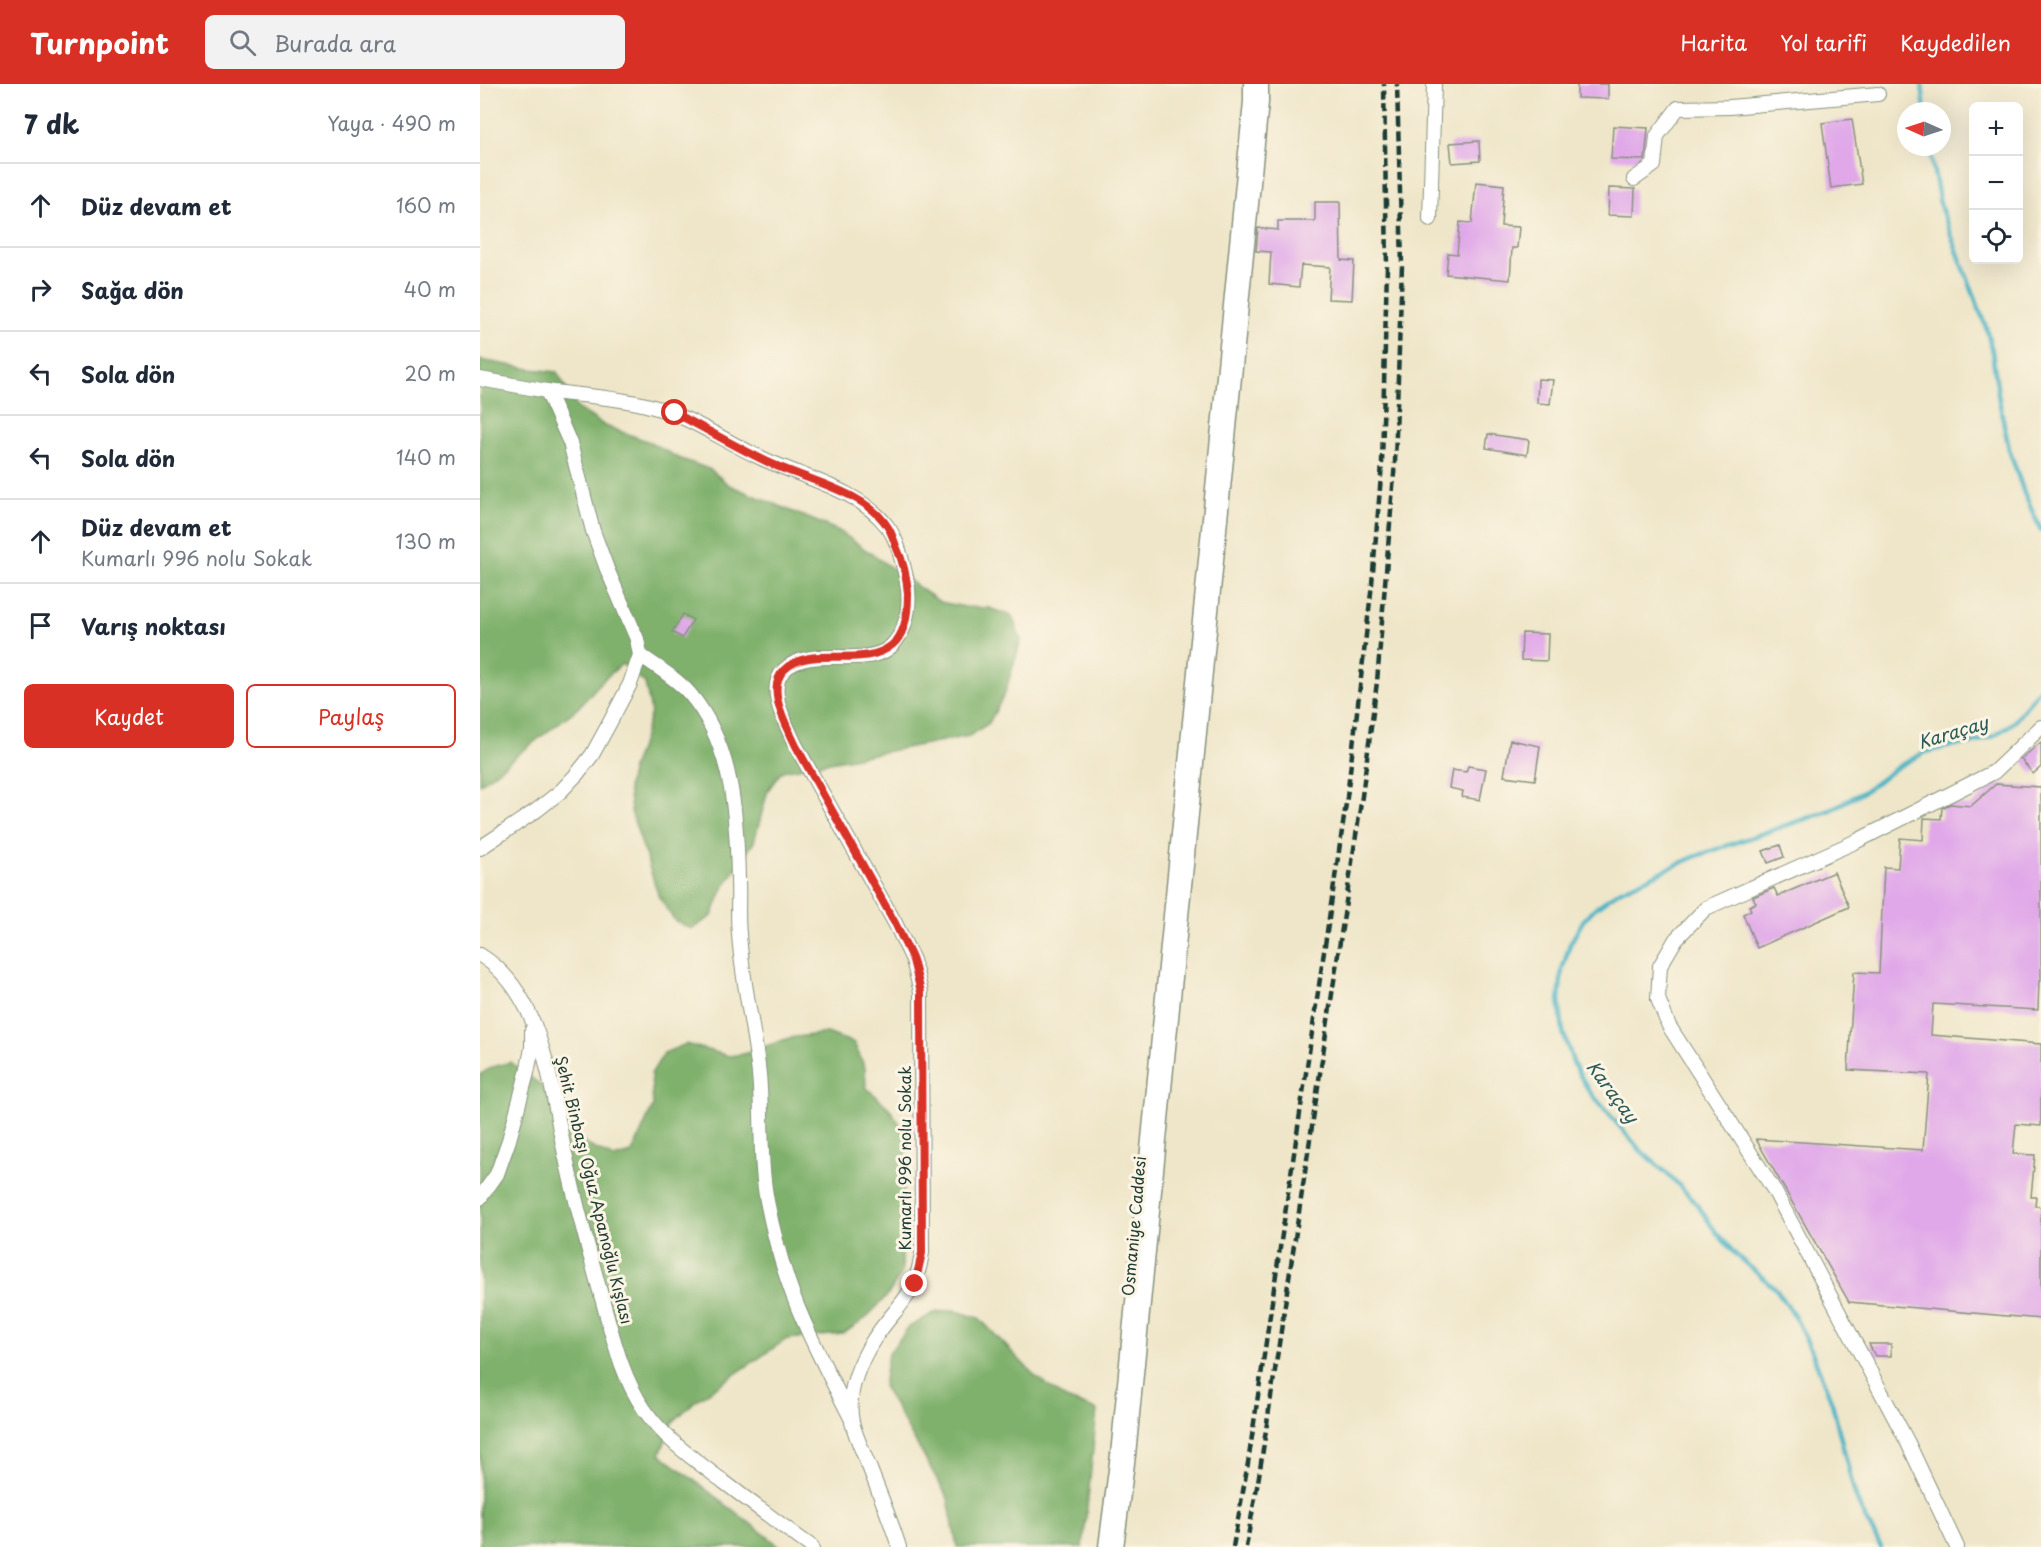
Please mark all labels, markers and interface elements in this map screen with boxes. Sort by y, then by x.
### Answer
search box [205,15,625,69]
text: Turnpoint [30,21,169,64]
icon: search [226,26,259,59]
text: Burada ara [274,26,396,59]
text: Harita [1680,26,1747,58]
text: Yol tarifi [1780,26,1867,58]
text: Kaydedilen [1900,26,2011,58]
north arrow [1897,102,1951,156]
map controls [1969,102,2023,264]
button: + [1969,102,2023,156]
text: 7 dk [24,104,79,143]
text: Yaya · 490 m [327,108,456,138]
button: − [1969,156,2023,210]
icon: ahead [24,189,57,222]
text: Düz devam et [81,189,232,222]
text: 160 m [396,190,456,220]
button: locate [1969,210,2023,264]
icon: right [24,273,57,306]
text: Sağa dön [81,273,184,306]
text: 40 m [404,274,456,304]
icon: left [24,357,57,390]
text: Sola dön [81,357,175,390]
text: 20 m [404,358,456,388]
route start [661,399,687,425]
icon: left [24,441,57,474]
text: Sola dön [81,441,175,474]
text: 140 m [396,442,456,472]
text: Düz devam et [81,510,232,543]
icon: ahead [24,525,57,558]
text: 130 m [396,526,456,556]
text: Kumarlı 996 nolu Sokak [81,543,312,573]
icon: arrive [24,609,57,642]
text: Varış noktası [81,609,226,642]
button: Kaydet [24,684,234,748]
button: Paylaş [246,684,456,748]
water label: Karaçay [1914,708,1993,755]
street label: Şehit Binbaşı Oğuz Apanoğlu Kışlası [550,1053,640,1326]
water label: Karaçay [1581,1054,1647,1129]
street label: Kumarlı 996 nolu Sokak [892,1066,916,1250]
street label: Osmaniye Caddesi [1115,1155,1151,1297]
route end [901,1270,927,1296]

